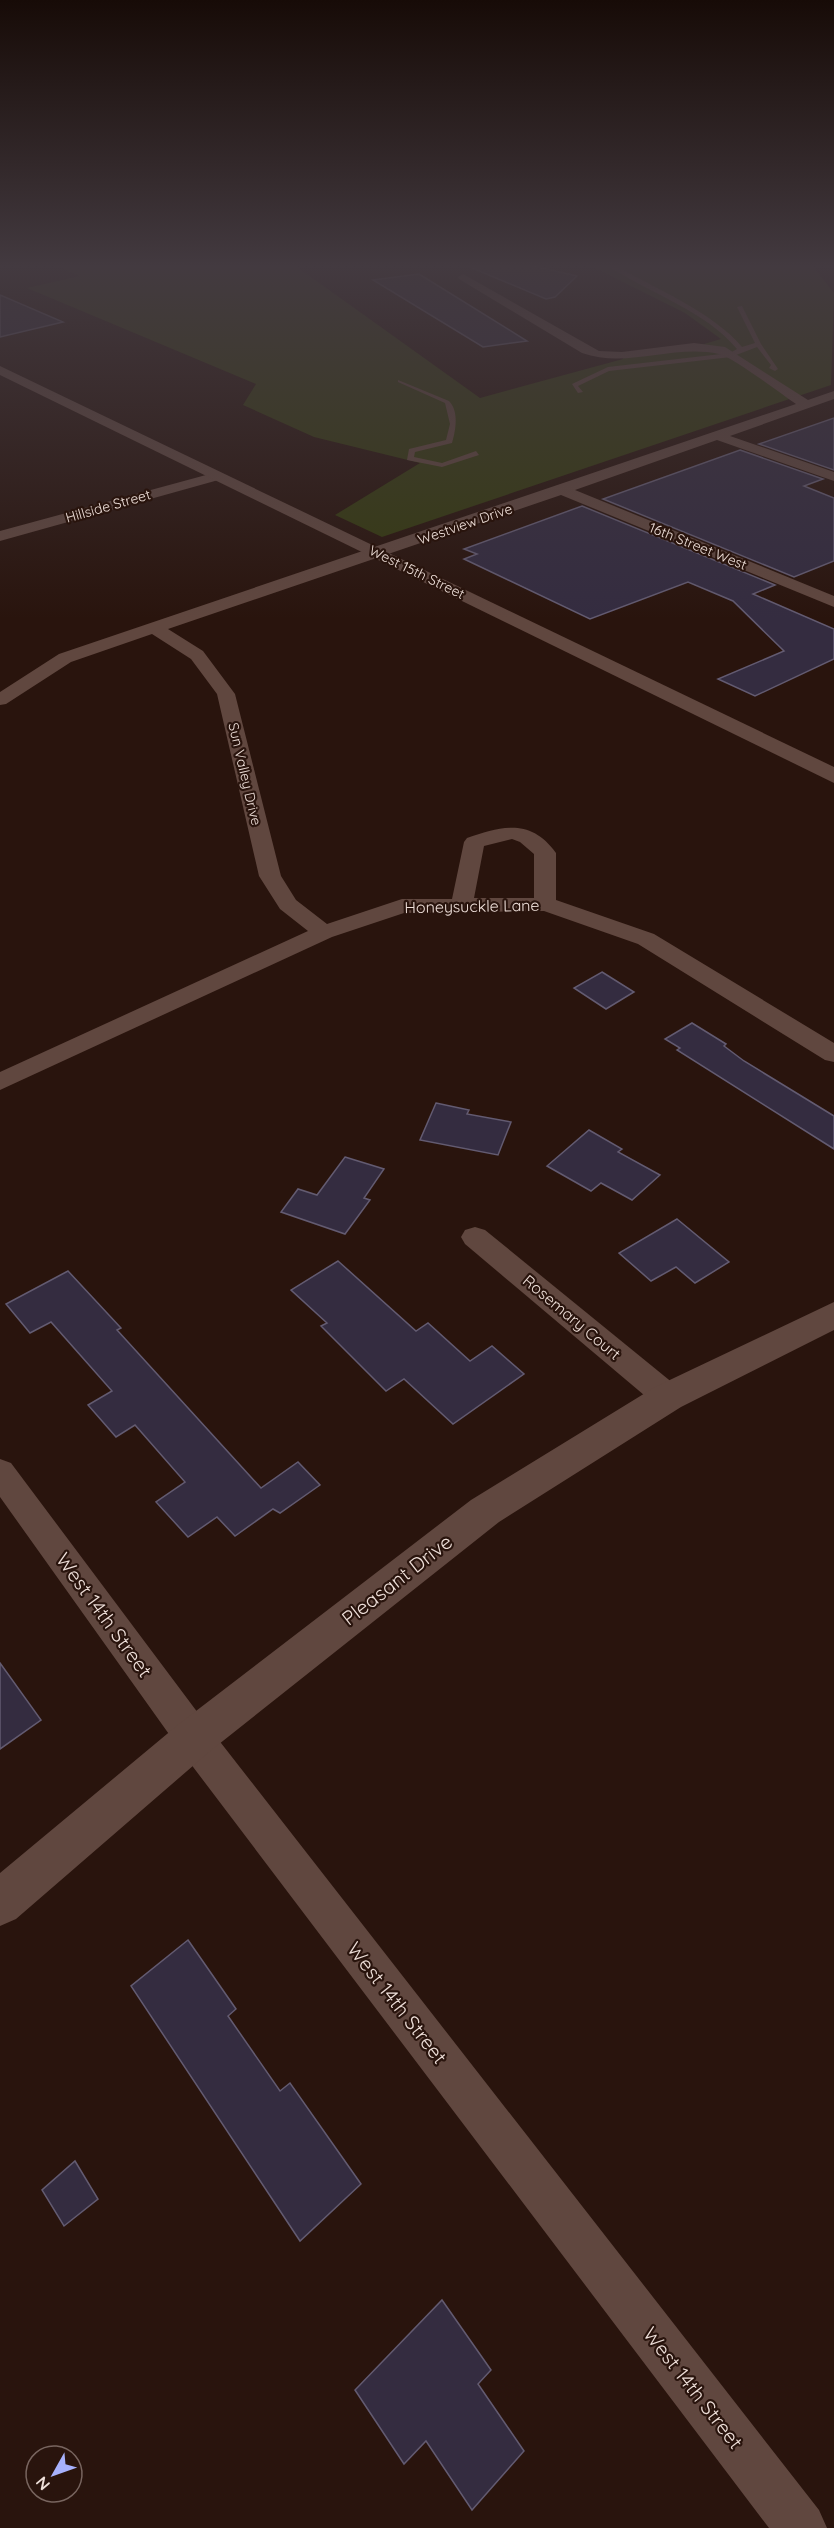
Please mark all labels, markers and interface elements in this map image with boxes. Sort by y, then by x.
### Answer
street label: Hillside Street [63,485,153,527]
street label: Westview Drive [415,499,515,549]
street label: 16th Street West [646,518,750,574]
street label: West 15th Street [366,541,468,603]
street label: Sun Valley Drive [224,721,266,827]
street label: Honeysuckle Lane [404,895,540,917]
street label: Rosemary Court [519,1270,625,1364]
street label: Pleasant Drive [336,1529,457,1631]
street label: West 14th Street [51,1548,158,1682]
street label: West 14th Street [342,1937,453,2069]
street label: West 14th Street [638,2322,749,2454]
north arrow [24,2444,84,2504]
text: N [31,2473,54,2495]

